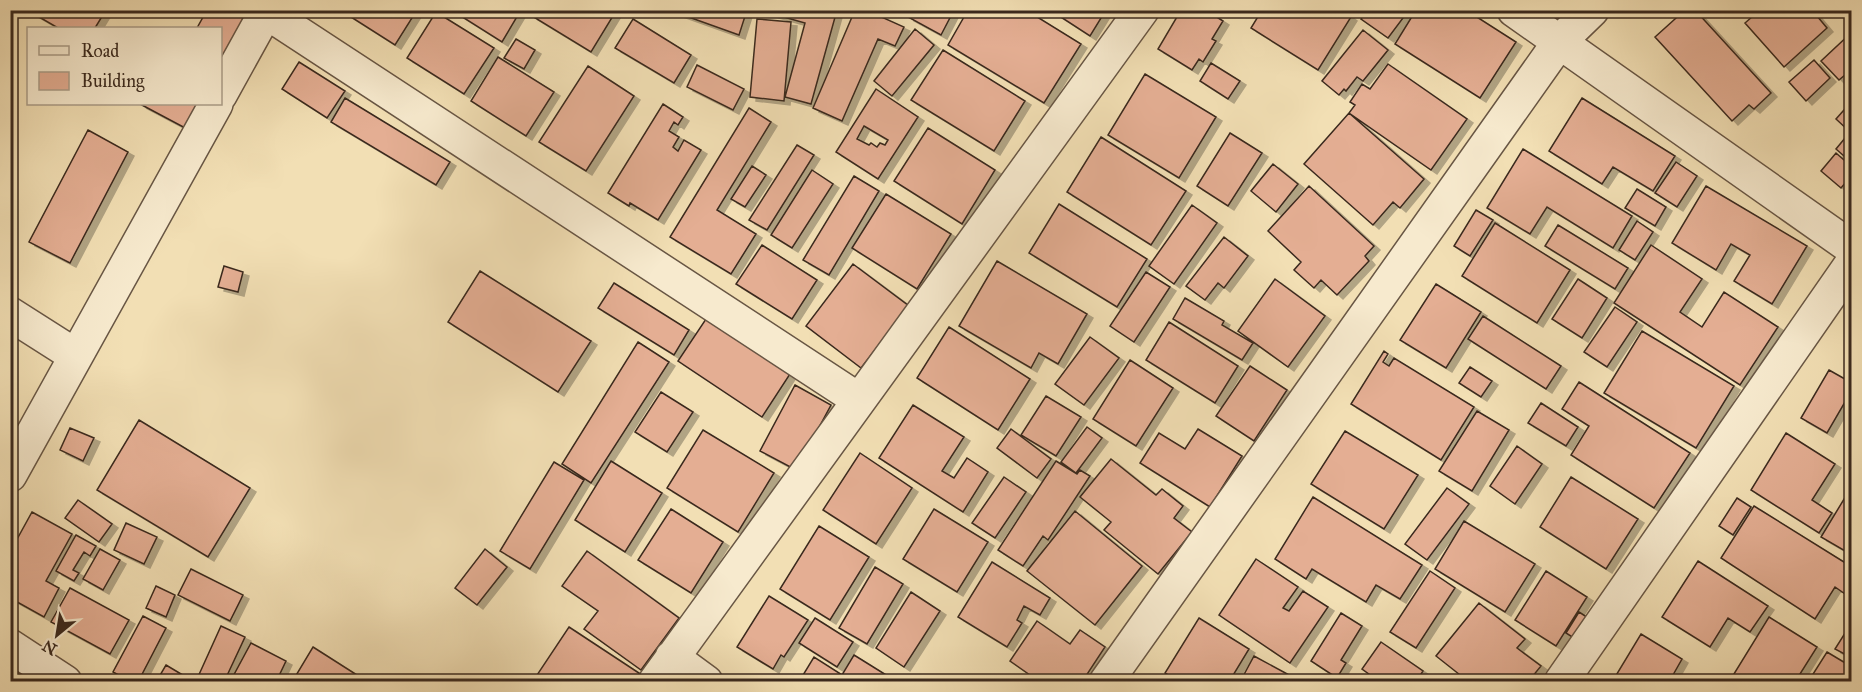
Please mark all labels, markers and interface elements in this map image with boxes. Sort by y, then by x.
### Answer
legend [27,27,222,105]
text: Road [81,40,119,62]
text: Building [81,70,145,93]
north arrow [27,605,87,665]
text: N [39,636,60,659]

